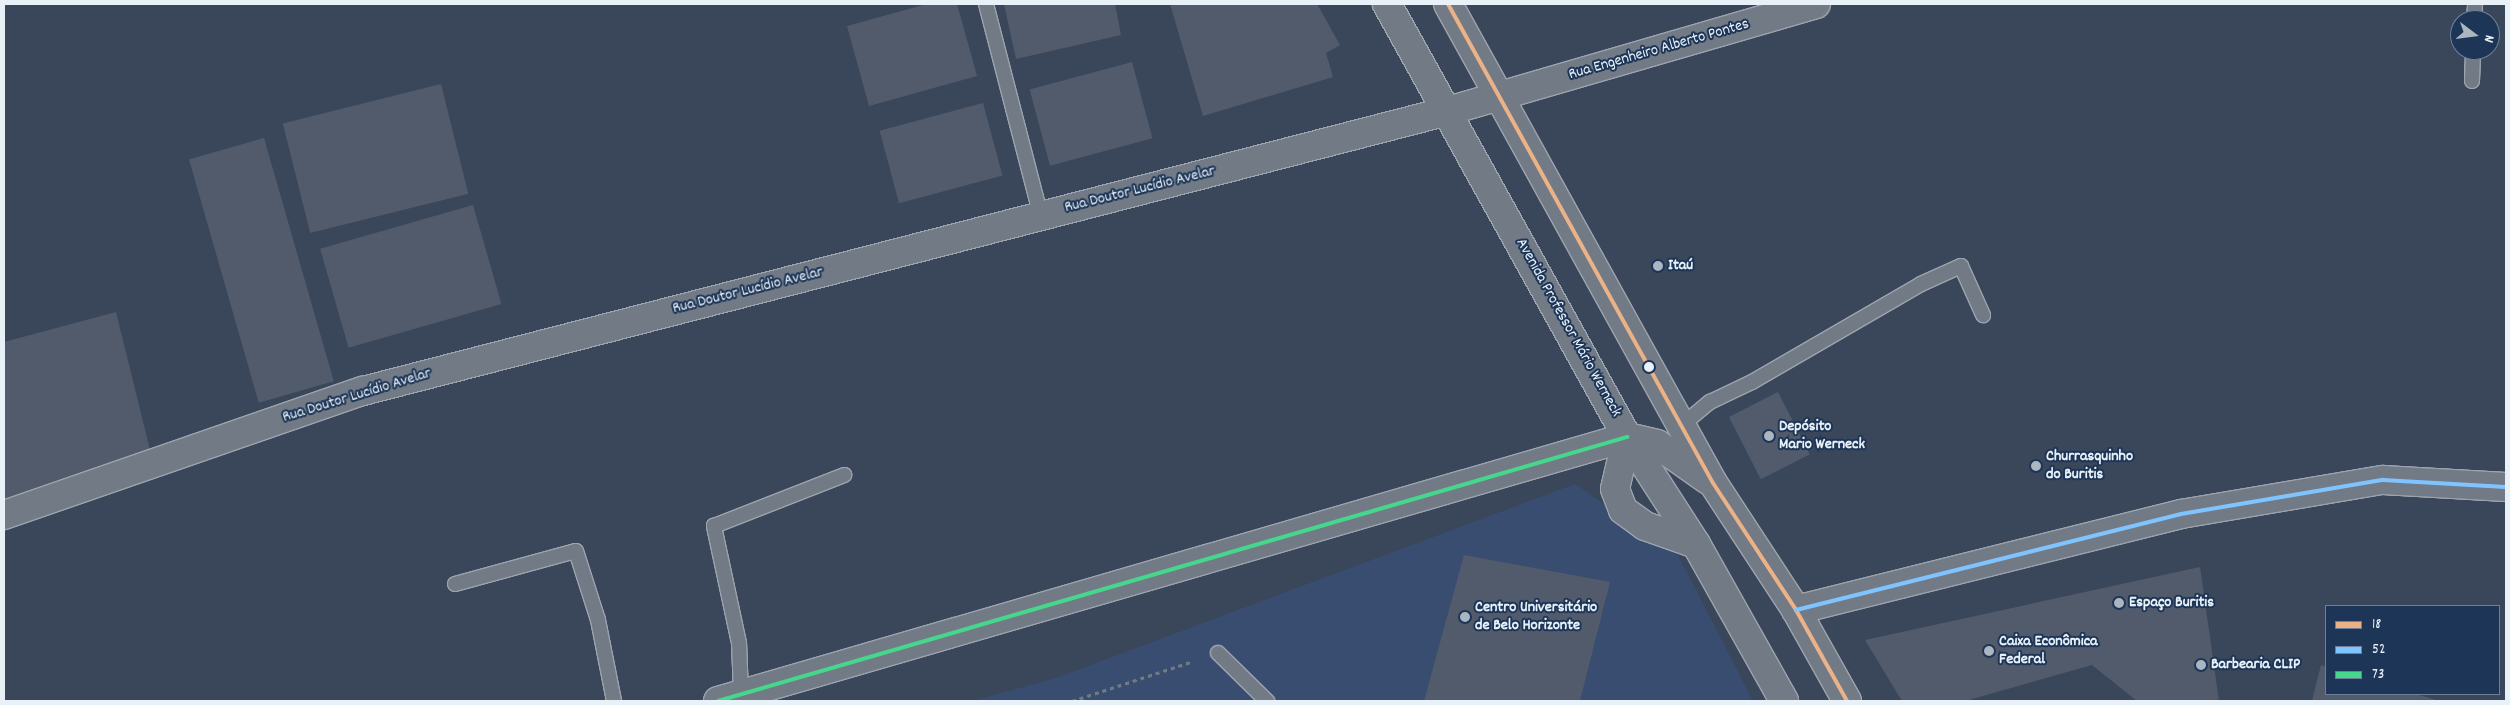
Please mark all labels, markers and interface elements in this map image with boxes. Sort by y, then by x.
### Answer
north arrow [2450,10,2500,60]
street label: Rua Engenheiro Alberto Pontes [1567,15,1751,85]
text: N [2478,33,2499,45]
street label: Rua Doutor Lucídio Avelar [1063,162,1217,218]
street label: Avenida Professor Mário Werneck [1511,235,1625,421]
place label: Itaú [1668,256,1693,276]
marker: Itaú [1652,260,1664,272]
street label: Rua Doutor Lucídio Avelar [671,263,825,319]
unlabelled marker [1644,362,1654,372]
street label: Rua Doutor Lucídio Avelar [280,364,434,428]
place label: Depósito Mario Werneck [1779,417,1865,455]
marker: Depósito Mario Werneck [1763,430,1775,442]
place label: Churrasquinho do Buritis [2046,447,2133,485]
marker: Churrasquinho do Buritis [2030,460,2042,472]
place label: Espaço Buritis [2129,593,2214,613]
marker: Espaço Buritis [2113,597,2125,609]
place label: Centro Universitário de Belo Horizonte [1475,598,1597,636]
legend [2325,605,2500,695]
marker: Centro Universitário de Belo Horizonte [1459,611,1471,623]
text: 18 [2372,614,2381,636]
place label: Caixa Econômica Federal [1999,632,2098,670]
text: 52 [2372,639,2386,661]
marker: Caixa Econômica Federal [1983,645,1995,657]
place label: Barbearia CLIP [2211,655,2300,675]
marker: Barbearia CLIP [2195,659,2207,671]
text: 73 [2372,664,2384,686]

